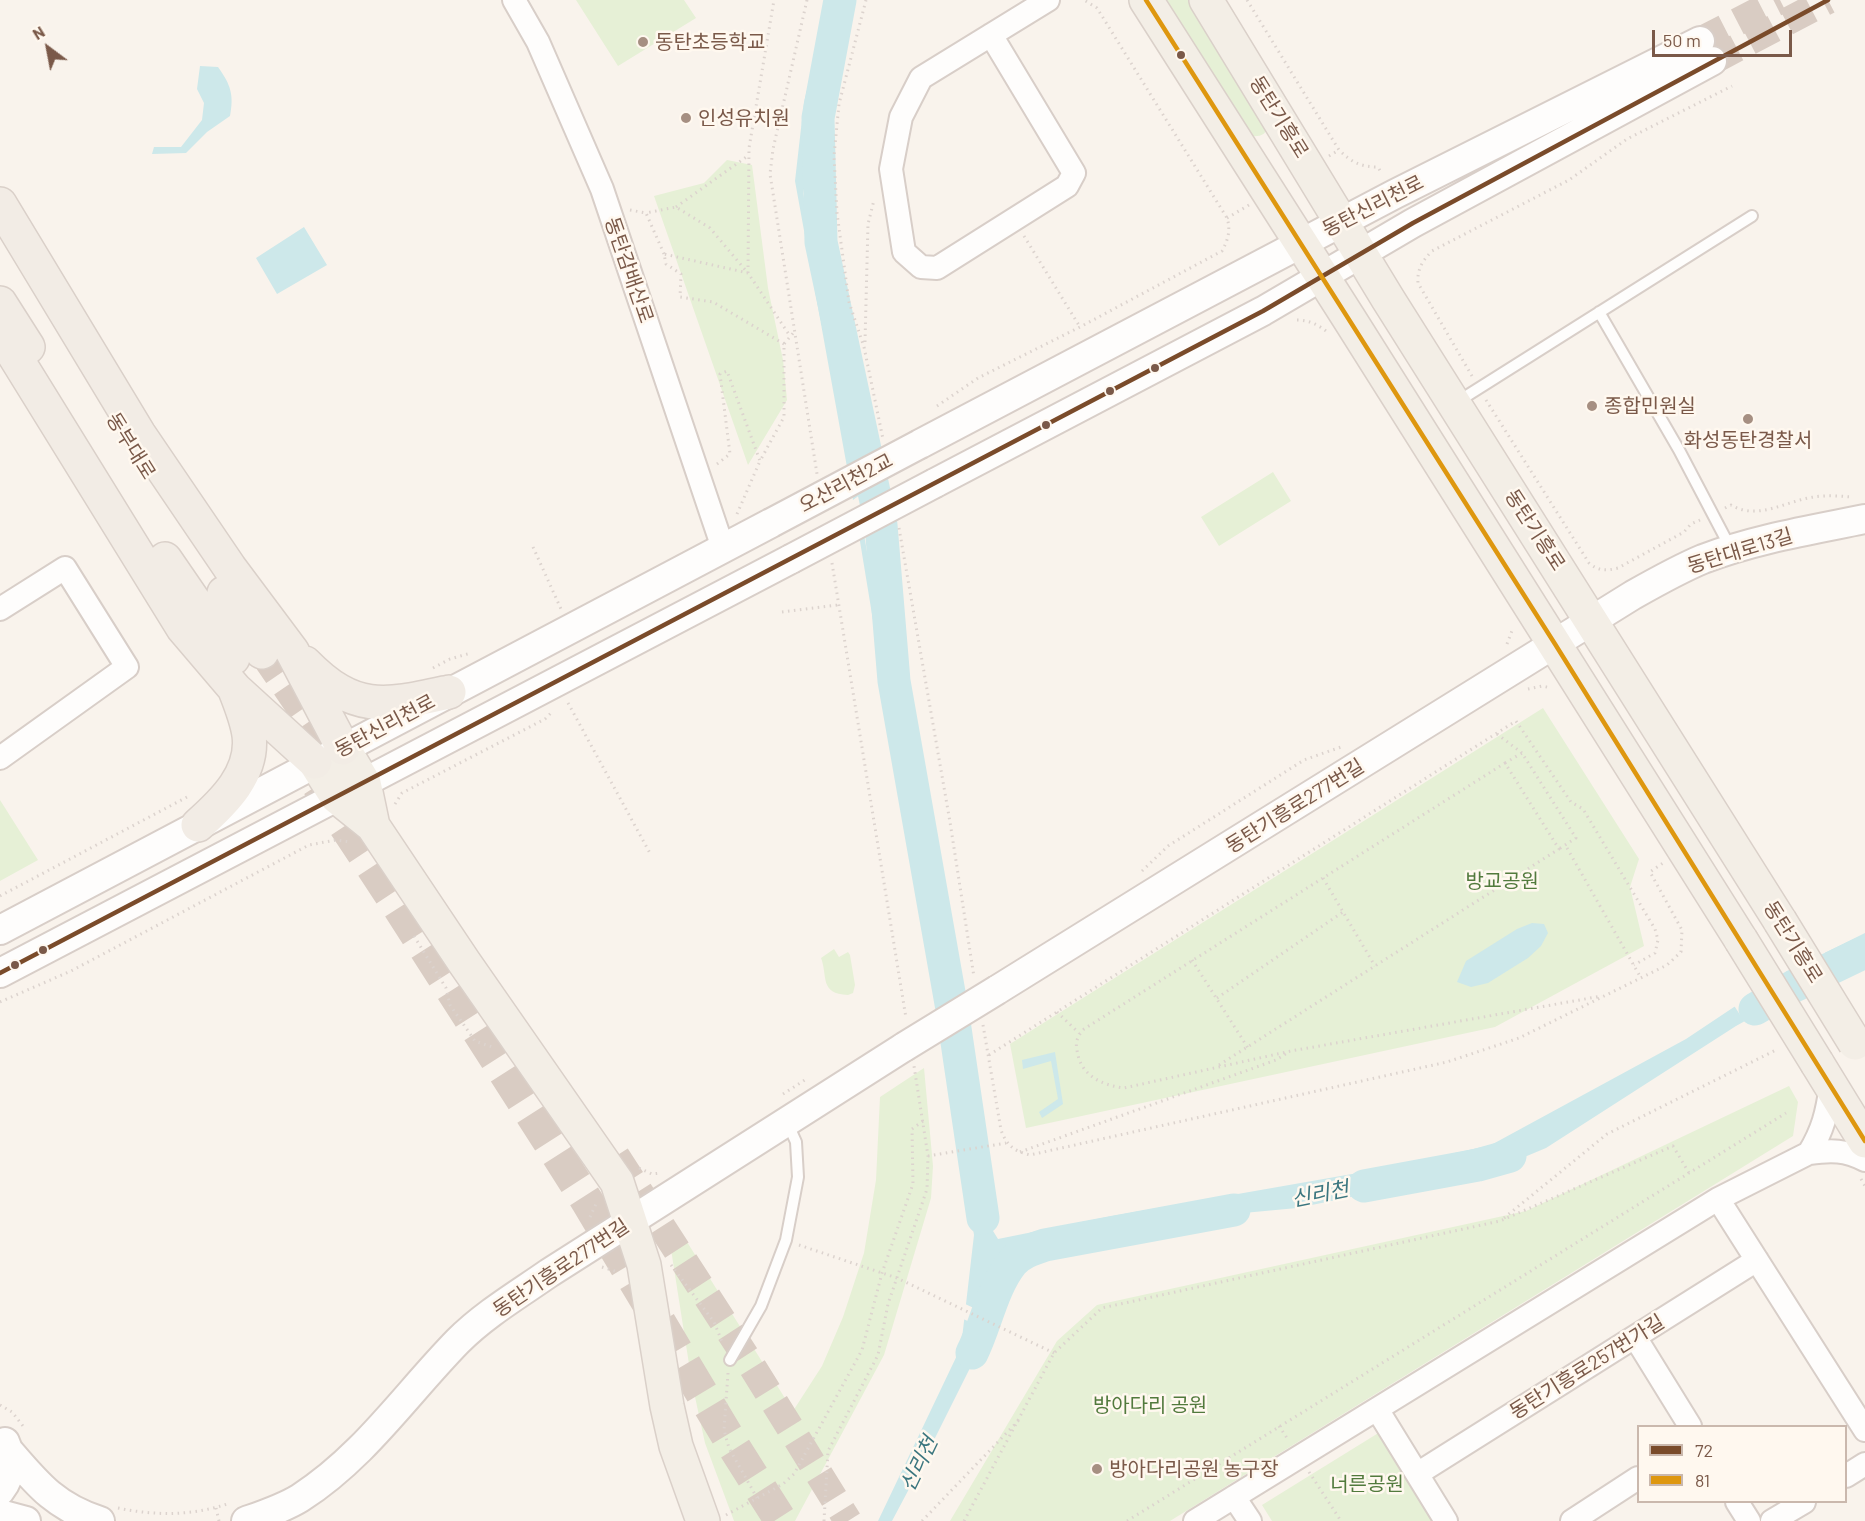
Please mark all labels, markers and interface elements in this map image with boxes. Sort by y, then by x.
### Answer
north arrow [18,18,78,78]
scale bar [1655,18,1794,56]
text: N [29,21,48,43]
text: 50 m [1663,29,1701,51]
place label: 동탄초등학교 [655,30,765,54]
marker: 동탄초등학교 [636,35,650,49]
unlabelled marker [1175,49,1187,61]
street label: 동탄기흥로 [1244,72,1314,162]
place label: 인성유치원 [698,106,790,130]
marker: 인성유치원 [679,111,693,125]
street label: 동탄신리천로 [1318,170,1428,242]
street label: 동탄감배산로 [600,214,658,326]
unlabelled marker [1149,362,1161,374]
unlabelled marker [1104,385,1116,397]
place label: 종합민원실 [1604,394,1696,418]
marker: 종합민원실 [1585,399,1599,413]
street label: 동부대로 [101,408,161,484]
marker: 화성동탄경찰서 [1741,412,1755,426]
unlabelled marker [1040,419,1052,431]
place label: 화성동탄경찰서 [1684,428,1812,452]
street label: 오산리천2교 [795,448,897,518]
street label: 동탄기흥로 [1500,485,1570,575]
street label: 동탄대로13길 [1684,524,1796,578]
street label: 동탄신리천로 [331,689,439,763]
street label: 동탄기흥로277번길 [1221,754,1369,858]
park label: 방교공원 [1465,869,1539,893]
street label: 동탄기흥로 [1758,897,1828,987]
unlabelled marker [37,944,49,956]
unlabelled marker [9,959,21,971]
water label: 신리천 [1289,1176,1351,1212]
street label: 동탄기흥로277번길 [489,1214,633,1322]
street label: 동탄기흥로257번가길 [1505,1310,1669,1424]
park label: 방아다리 공원 [1093,1393,1207,1417]
legend [1637,1425,1847,1503]
water label: 신리천 [895,1432,943,1496]
text: 72 [1695,1439,1713,1461]
place label: 방아다리공원 농구장 [1109,1457,1279,1481]
marker: 방아다리공원 농구장 [1090,1462,1104,1476]
text: 81 [1695,1469,1710,1491]
park label: 너른공원 [1330,1472,1404,1496]

